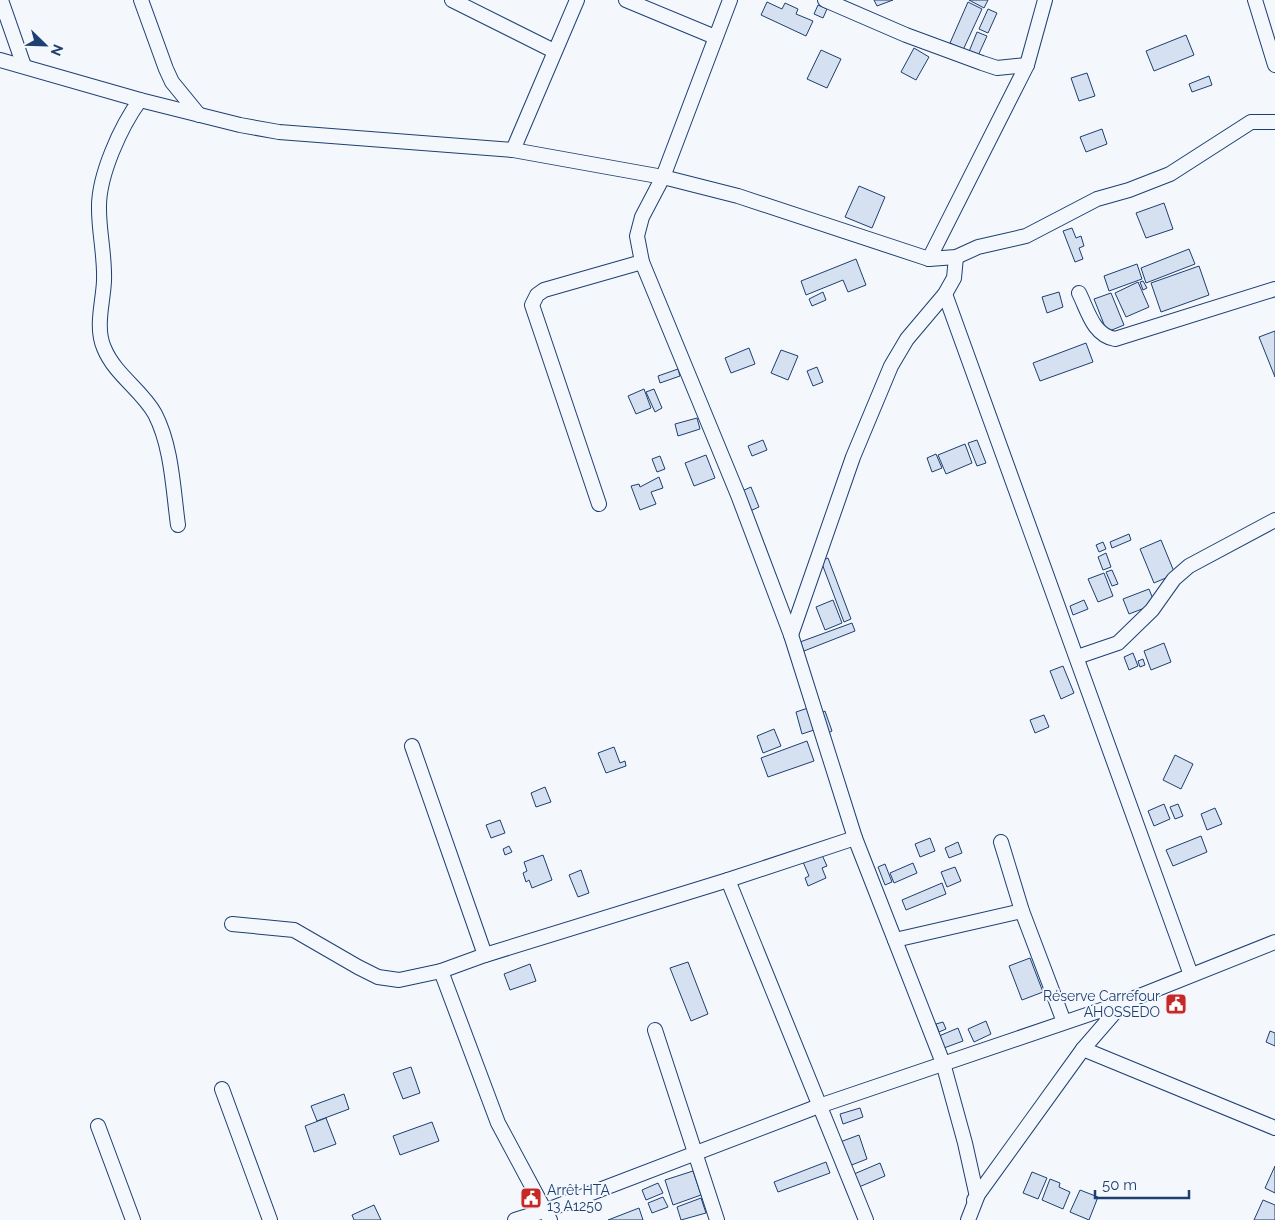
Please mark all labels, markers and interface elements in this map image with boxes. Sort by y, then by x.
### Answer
north arrow [20,20,70,70]
text: N [48,42,66,58]
place label: Réserve Carrefour AHOSSEDO [1043,988,1160,1020]
public building icon: Réserve Carrefour AHOSSEDO [1164,992,1188,1016]
scale bar [1095,1168,1189,1200]
text: 50 m [1102,1176,1137,1194]
place label: Arrêt HTA 13 A1250 [547,1182,610,1214]
public building icon: Arrêt HTA 13 A1250 [519,1186,543,1210]

